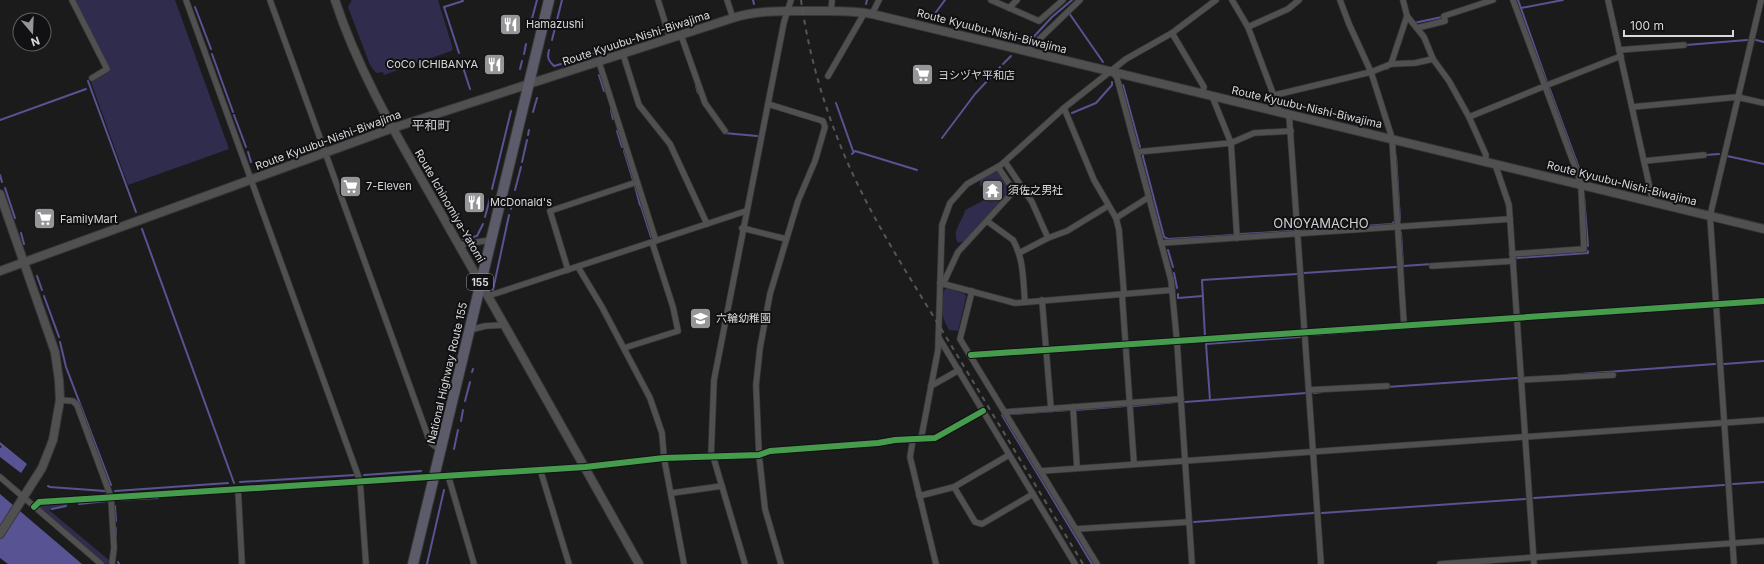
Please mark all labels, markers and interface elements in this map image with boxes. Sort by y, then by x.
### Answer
street label: Route Kyuubu-Nishi-Biwajima [915,6,1069,56]
street label: Route Kyuubu-Nishi-Biwajima [561,8,711,68]
restaurant icon: Hamazushi [497,11,523,37]
north arrow [12,12,52,52]
scale bar [1624,12,1733,38]
place label: Hamazushi [526,17,584,31]
text: 100 m [1630,18,1664,33]
text: N [29,33,42,49]
restaurant icon: CoCo ICHIBANYA [481,51,507,77]
place label: CoCo ICHIBANYA [386,57,478,71]
supermarket icon: ヨシヅヤ平和店 [910,62,936,88]
place label: ヨシヅヤ平和店 [938,68,1015,82]
street label: Route Kyuubu-Nishi-Biwajima [1230,83,1384,131]
street label: Route Kyuubu-Nishi-Biwajima [253,107,403,173]
district label: 平和町 [411,117,451,133]
street label: Route Ichinomiya-Yatomi [412,147,488,265]
street label: Route Kyuubu-Nishi-Biwajima [1545,158,1699,208]
supermarket icon: 7-Eleven [337,173,363,199]
temple icon: 須佐之男社 [979,177,1005,203]
place label: 7-Eleven [366,179,412,193]
place label: 須佐之男社 [1008,183,1063,197]
restaurant icon: McDonald's [462,189,488,215]
place label: McDonald's [490,195,552,209]
supermarket icon: FamilyMart [32,206,58,232]
place label: FamilyMart [60,212,118,226]
district label: ONOYAMACHO [1273,215,1369,231]
road number: 155 [467,274,493,290]
street label: National Highway Route 155 [424,300,470,445]
school or university icon: 六輪幼稚園 [688,305,714,331]
place label: 六輪幼稚園 [716,311,771,325]

